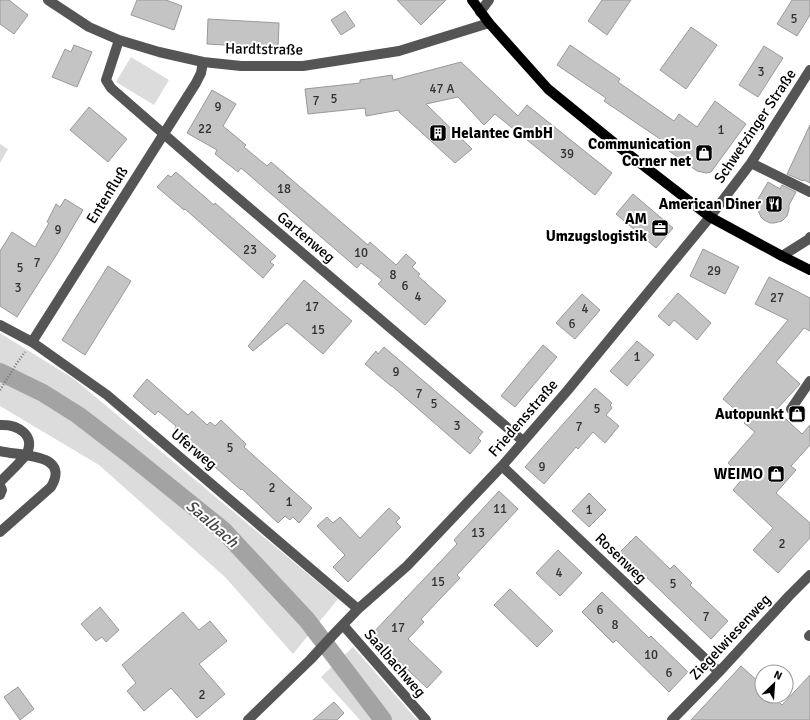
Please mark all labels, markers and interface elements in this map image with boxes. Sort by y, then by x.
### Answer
house number: 5 [790,11,798,27]
street label: Hardtstraße [225,39,303,59]
house number: 3 [757,64,765,80]
street label: Schwetzinger Straße [710,66,800,186]
house number: 47 A [430,81,454,97]
house number: 5 [330,91,338,107]
house number: 7 [312,93,320,109]
house number: 9 [214,99,222,115]
house number: 22 [198,121,212,137]
house number: 1 [717,122,725,138]
building icon: Helantec GmbH [428,123,448,143]
place label: Helantec GmbH [451,124,553,142]
place label: Communication Corner net [588,135,691,170]
shop icon: Communication Corner net [694,143,714,163]
house number: 39 [560,146,574,162]
street label: Entenfluß [82,163,132,227]
house number: 18 [277,181,291,197]
restaurant icon: American Diner [764,194,784,214]
place label: American Diner [659,195,761,213]
street label: Gartenweg [274,208,339,266]
place label: AM Umzugslogistik [546,210,647,245]
office icon: AM Umzugslogistik [650,218,670,238]
house number: 9 [54,222,62,238]
house number: 23 [243,242,257,258]
house number: 10 [354,245,368,261]
house number: 7 [33,255,41,271]
house number: 5 [16,260,24,276]
house number: 29 [707,263,721,279]
house number: 8 [389,267,397,283]
house number: 6 [401,278,409,294]
house number: 3 [14,280,22,296]
house number: 4 [414,289,422,305]
house number: 27 [770,290,784,306]
house number: 17 [305,299,319,315]
house number: 4 [581,301,589,317]
house number: 6 [568,316,576,332]
house number: 15 [311,322,325,338]
house number: 1 [633,349,641,365]
house number: 9 [392,364,400,380]
street label: Friedensstraße [484,376,562,460]
house number: 7 [415,386,423,402]
house number: 5 [430,396,438,412]
house number: 5 [593,401,601,417]
shop icon: Autopunkt [787,404,807,424]
place label: Autopunkt [715,405,784,423]
house number: 3 [453,418,461,434]
house number: 7 [575,419,583,435]
street label: Uferweg [167,425,221,473]
house number: 5 [226,440,234,456]
house number: 9 [538,459,546,475]
shop icon: WEIMO [766,464,786,484]
place label: WEIMO [714,465,763,483]
house number: 2 [268,480,276,496]
house number: 1 [285,494,293,510]
water label: Saalbach [182,496,243,553]
house number: 11 [493,501,507,517]
house number: 1 [585,502,593,518]
house number: 13 [471,525,485,541]
street label: Rosenweg [591,529,651,587]
house number: 2 [778,536,786,552]
house number: 4 [555,565,563,581]
house number: 15 [431,574,445,590]
house number: 5 [669,576,677,592]
street label: Ziegelwiesenweg [686,590,774,684]
house number: 6 [596,602,604,618]
house number: 7 [702,609,710,625]
house number: 8 [611,617,619,633]
house number: 17 [391,620,405,636]
street label: Saalbachweg [360,625,430,701]
house number: 10 [644,647,658,663]
north arrow [754,664,794,704]
house number: 6 [665,665,673,681]
text: N [772,668,784,683]
house number: 2 [198,687,206,703]

